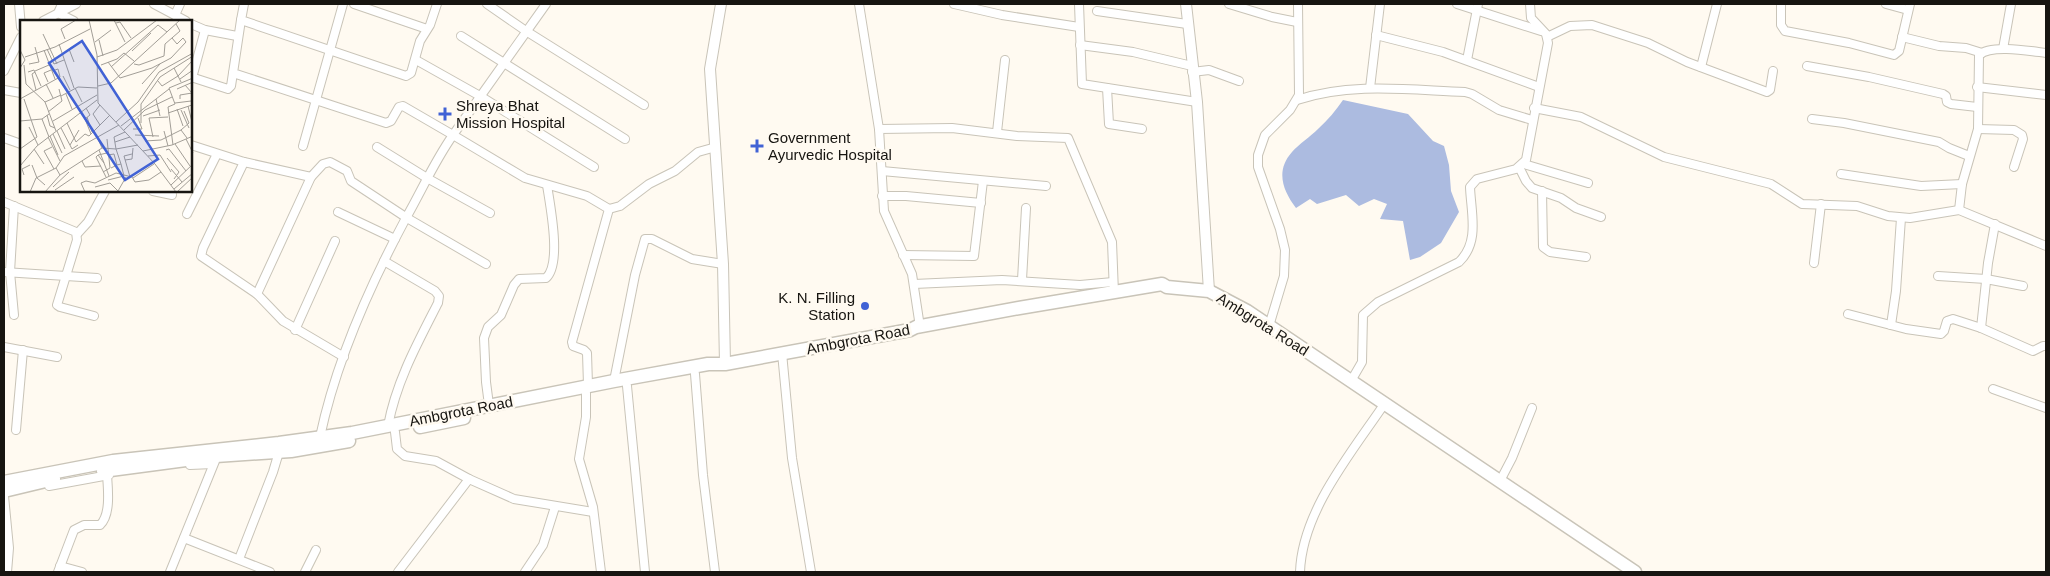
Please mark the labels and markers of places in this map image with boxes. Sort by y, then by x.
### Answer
place label: Shreya Bhat Mission Hospital [456,97,565,131]
marker: Shreya Bhat Mission Hospital [438,107,452,121]
place label: Government Ayurvedic Hospital [768,129,892,163]
marker: Government Ayurvedic Hospital [750,139,764,153]
place label: K. N. Filling Station [778,289,855,323]
marker: K. N. Filling Station [859,300,871,312]

